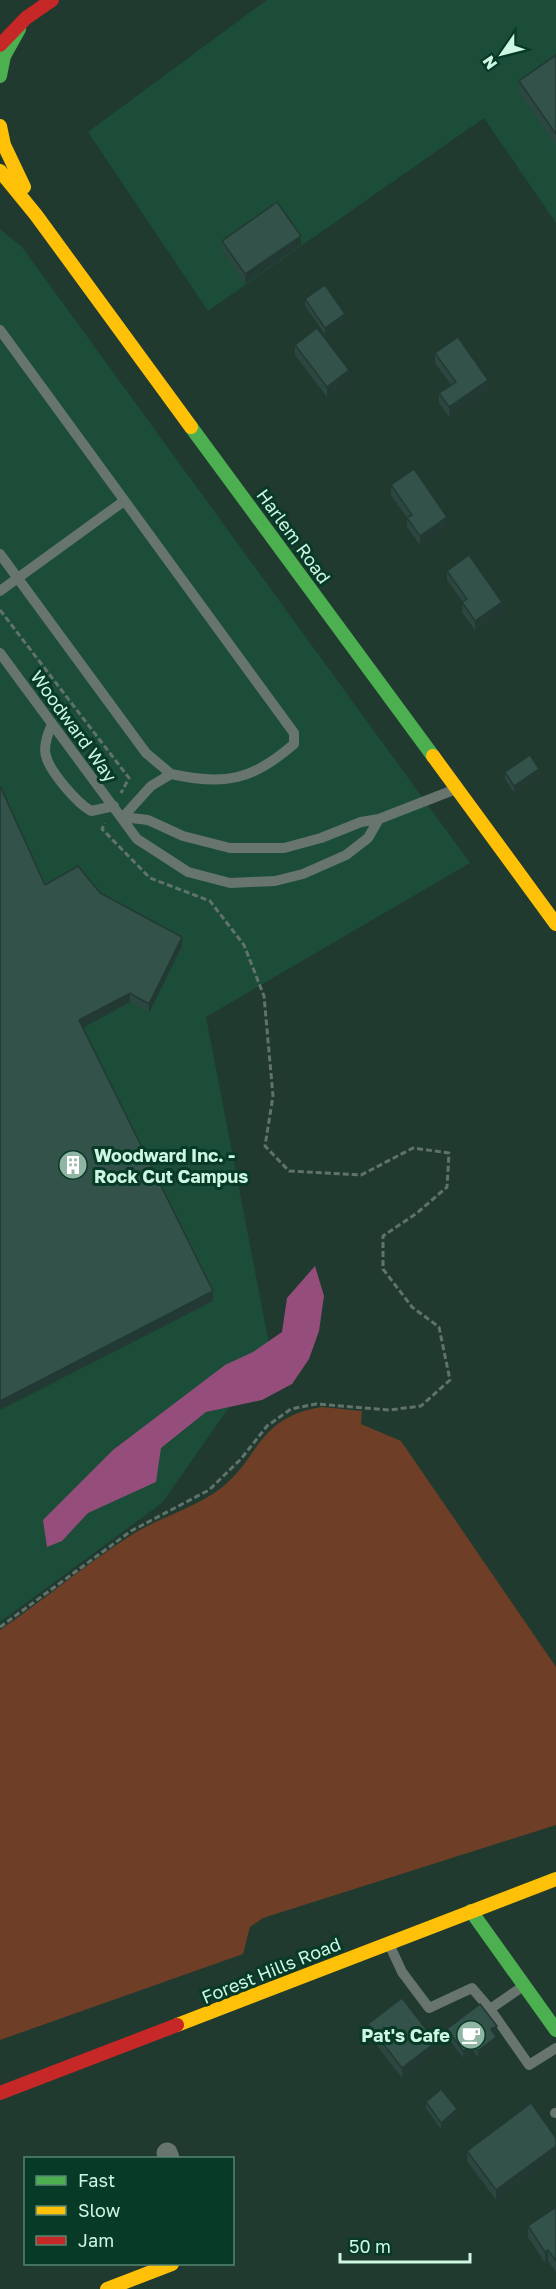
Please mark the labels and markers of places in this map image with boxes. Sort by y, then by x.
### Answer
place label: Woodward Inc. - Rock Cut Campus [94,1144,248,1187]
building icon: Woodward Inc. - Rock Cut Campus [57,1149,89,1181]
cafe icon: Pat's Cafe [455,2019,487,2051]
place label: Pat's Cafe [361,2024,450,2046]

